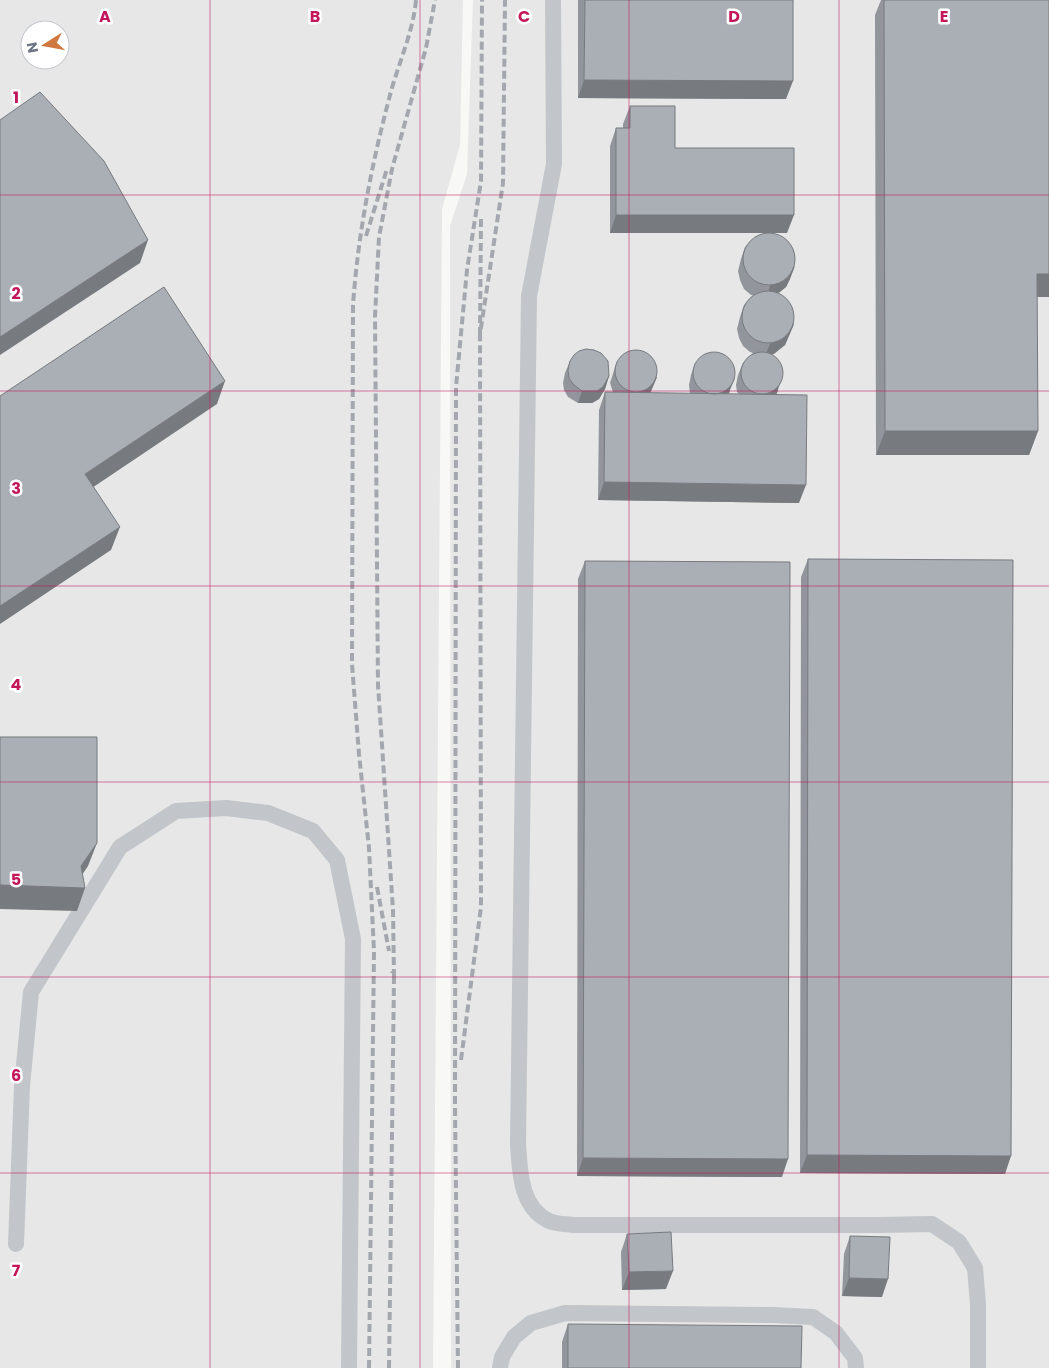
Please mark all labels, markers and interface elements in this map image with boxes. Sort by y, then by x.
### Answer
text: A [99,5,111,28]
text: B [310,5,320,28]
text: C [518,5,530,28]
text: D [728,5,740,28]
text: E [940,5,948,28]
north arrow [20,20,70,70]
text: N [21,40,43,55]
text: 1 [13,86,19,109]
text: 2 [11,282,21,305]
text: 3 [11,477,21,500]
text: 4 [11,673,22,696]
text: 5 [11,868,21,891]
text: 6 [11,1064,21,1087]
text: 7 [12,1259,21,1282]

